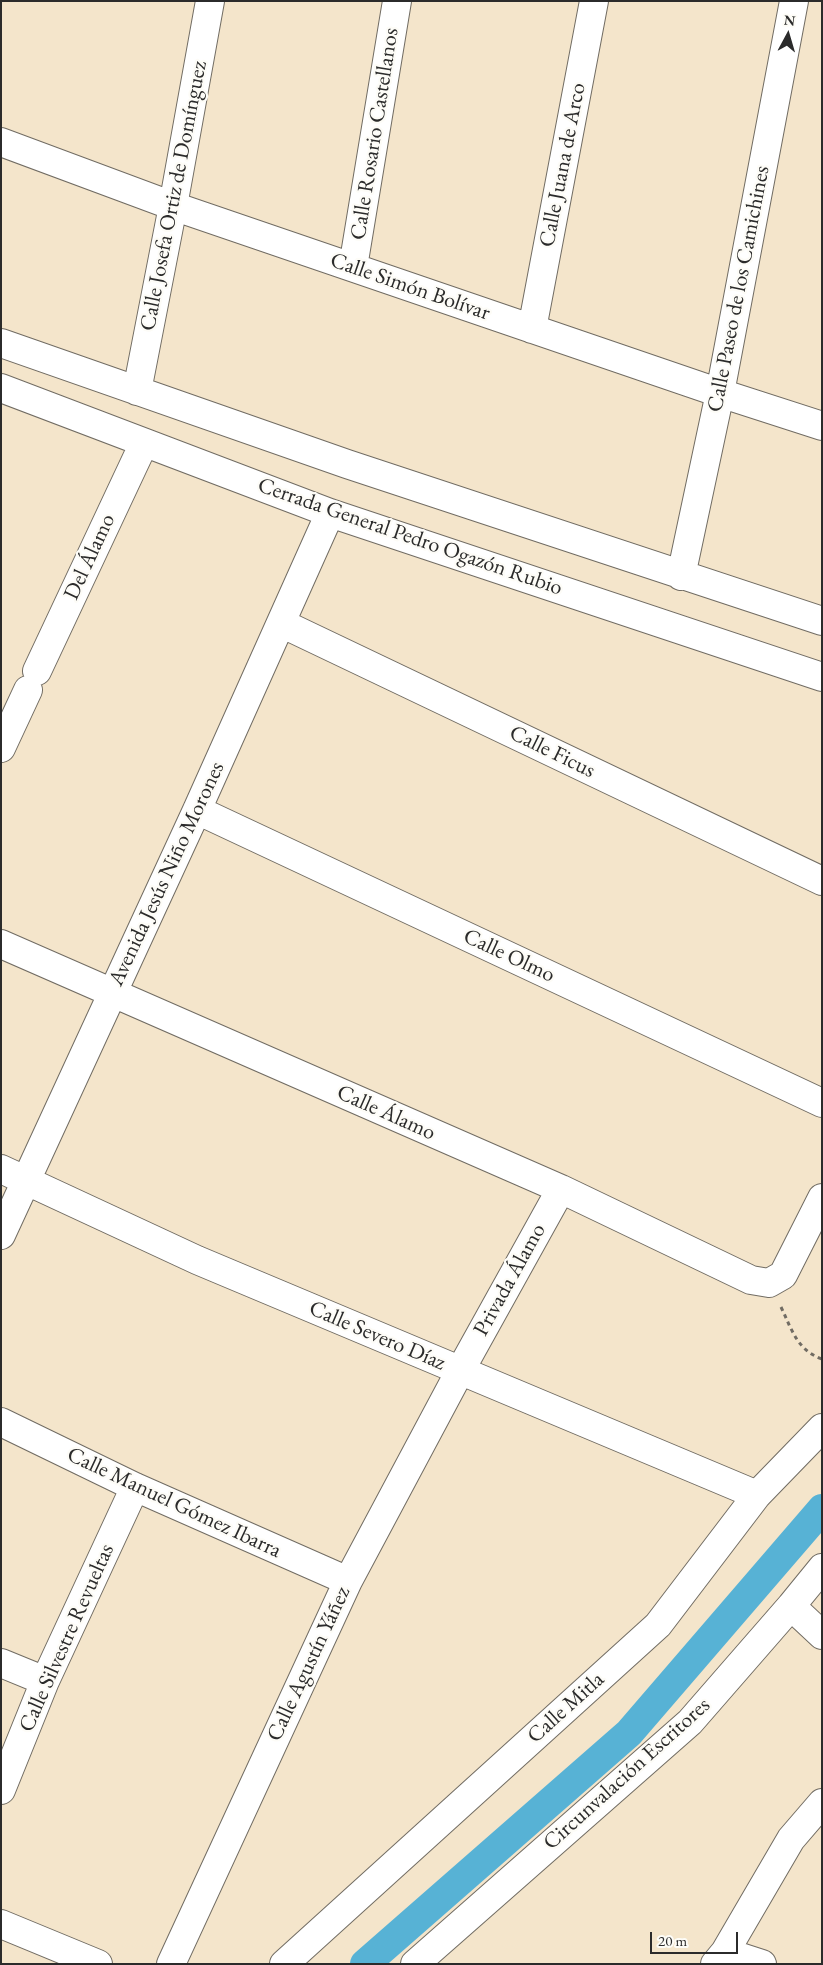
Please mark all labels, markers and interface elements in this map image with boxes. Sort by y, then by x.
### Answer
north arrow [763,10,813,60]
text: N [783,11,796,30]
street label: Calle Rosario Castellanos [345,26,405,242]
street label: Calle Josefa Ortiz de Domínguez [135,59,213,333]
street label: Calle Juana de Arco [534,81,592,249]
street label: Calle Paseo de los Camichines [702,164,776,414]
street label: Calle Simón Bolívar [327,247,493,327]
street label: Cerrada General Pedro Ogazón Rubio [254,472,566,602]
street label: Del Álamo [59,510,121,604]
street label: Calle Ficus [505,720,599,784]
street label: Avenida Jesús Niño Morones [103,758,231,990]
street label: Calle Olmo [459,923,559,989]
street label: Calle Álamo [333,1080,439,1146]
street label: Privada Álamo [468,1219,552,1341]
street label: Calle Severo Díaz [305,1295,449,1377]
street label: Calle Manuel Gómez Ibarra [63,1442,285,1564]
street label: Calle Silvestre Revueltas [14,1540,120,1736]
street label: Calle Agustín Yáñez [262,1583,356,1745]
street label: Calle Mitla [522,1667,610,1749]
street label: Circunvalación Escritores [538,1692,716,1856]
scale bar [653,1922,740,1954]
text: 20 m [658,1931,687,1950]

